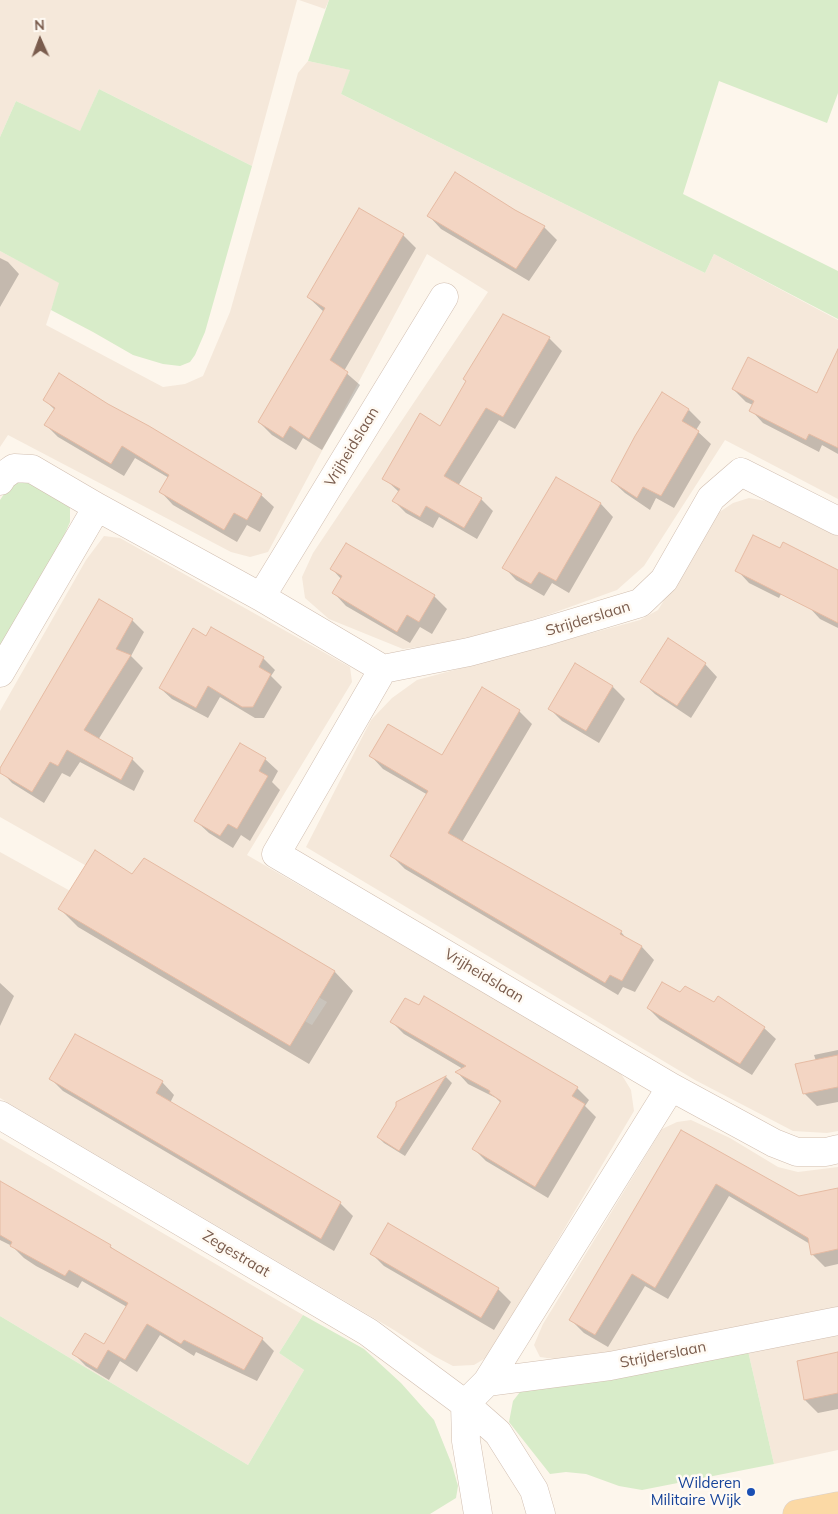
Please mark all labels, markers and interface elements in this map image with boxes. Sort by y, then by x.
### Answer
north arrow [15,15,65,65]
text: N [34,16,45,34]
street label: Vrijheidslaan [321,404,383,490]
street label: Strijderslaan [544,598,632,640]
street label: Vrijheidslaan [441,945,527,1007]
street label: Zegestraat [199,1227,273,1281]
street label: Strijderslaan [618,1338,708,1372]
place label: Wilderen Militaire Wijk [651,1474,741,1509]
marker: Wilderen Militaire Wijk [745,1486,757,1498]

